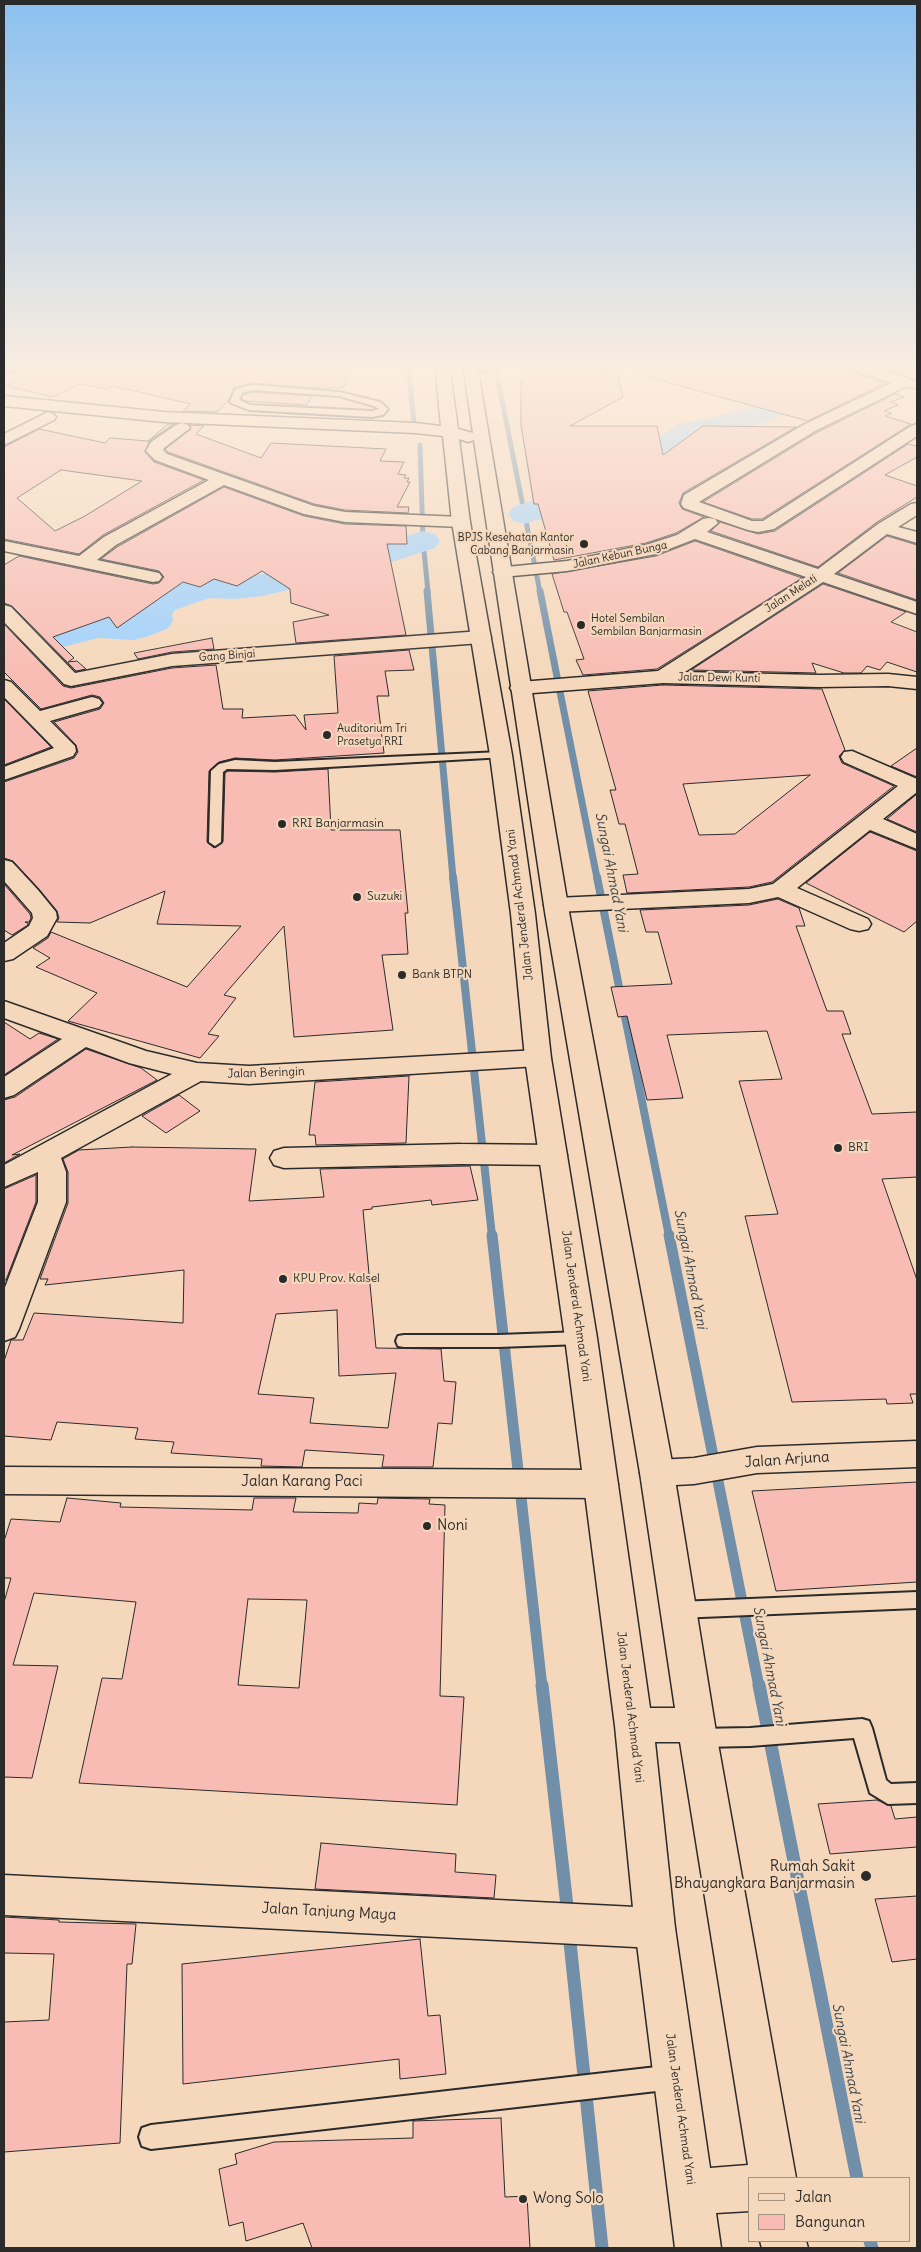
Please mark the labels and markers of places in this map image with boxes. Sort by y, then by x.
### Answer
place label: BPJS Kesehatan Kantor Cabang Banjarmasin [458,531,574,557]
marker: BPJS Kesehatan Kantor Cabang Banjarmasin [578,538,590,550]
place label: Hotel Sembilan Sembilan Banjarmasin [591,612,702,638]
marker: Hotel Sembilan Sembilan Banjarmasin [575,619,587,631]
place label: Auditorium Tri Prasetya RRI [337,722,407,748]
marker: Auditorium Tri Prasetya RRI [321,729,333,741]
place label: RRI Banjarmasin [292,817,384,831]
marker: RRI Banjarmasin [276,818,288,830]
place label: Suzuki [367,890,402,904]
marker: Suzuki [351,891,363,903]
place label: Bank BTPN [412,968,472,982]
marker: Bank BTPN [396,969,408,981]
place label: BRI [848,1141,869,1155]
marker: BRI [832,1142,844,1154]
place label: KPU Prov. Kalsel [293,1272,380,1286]
marker: KPU Prov. Kalsel [277,1273,289,1285]
place label: Noni [437,1517,468,1535]
marker: Noni [421,1520,433,1532]
place label: Rumah Sakit Bhayangkara Banjarmasin [674,1858,855,1893]
marker: Rumah Sakit Bhayangkara Banjarmasin [859,1869,873,1883]
place label: Wong Solo [533,2190,604,2208]
marker: Wong Solo [517,2193,529,2205]

